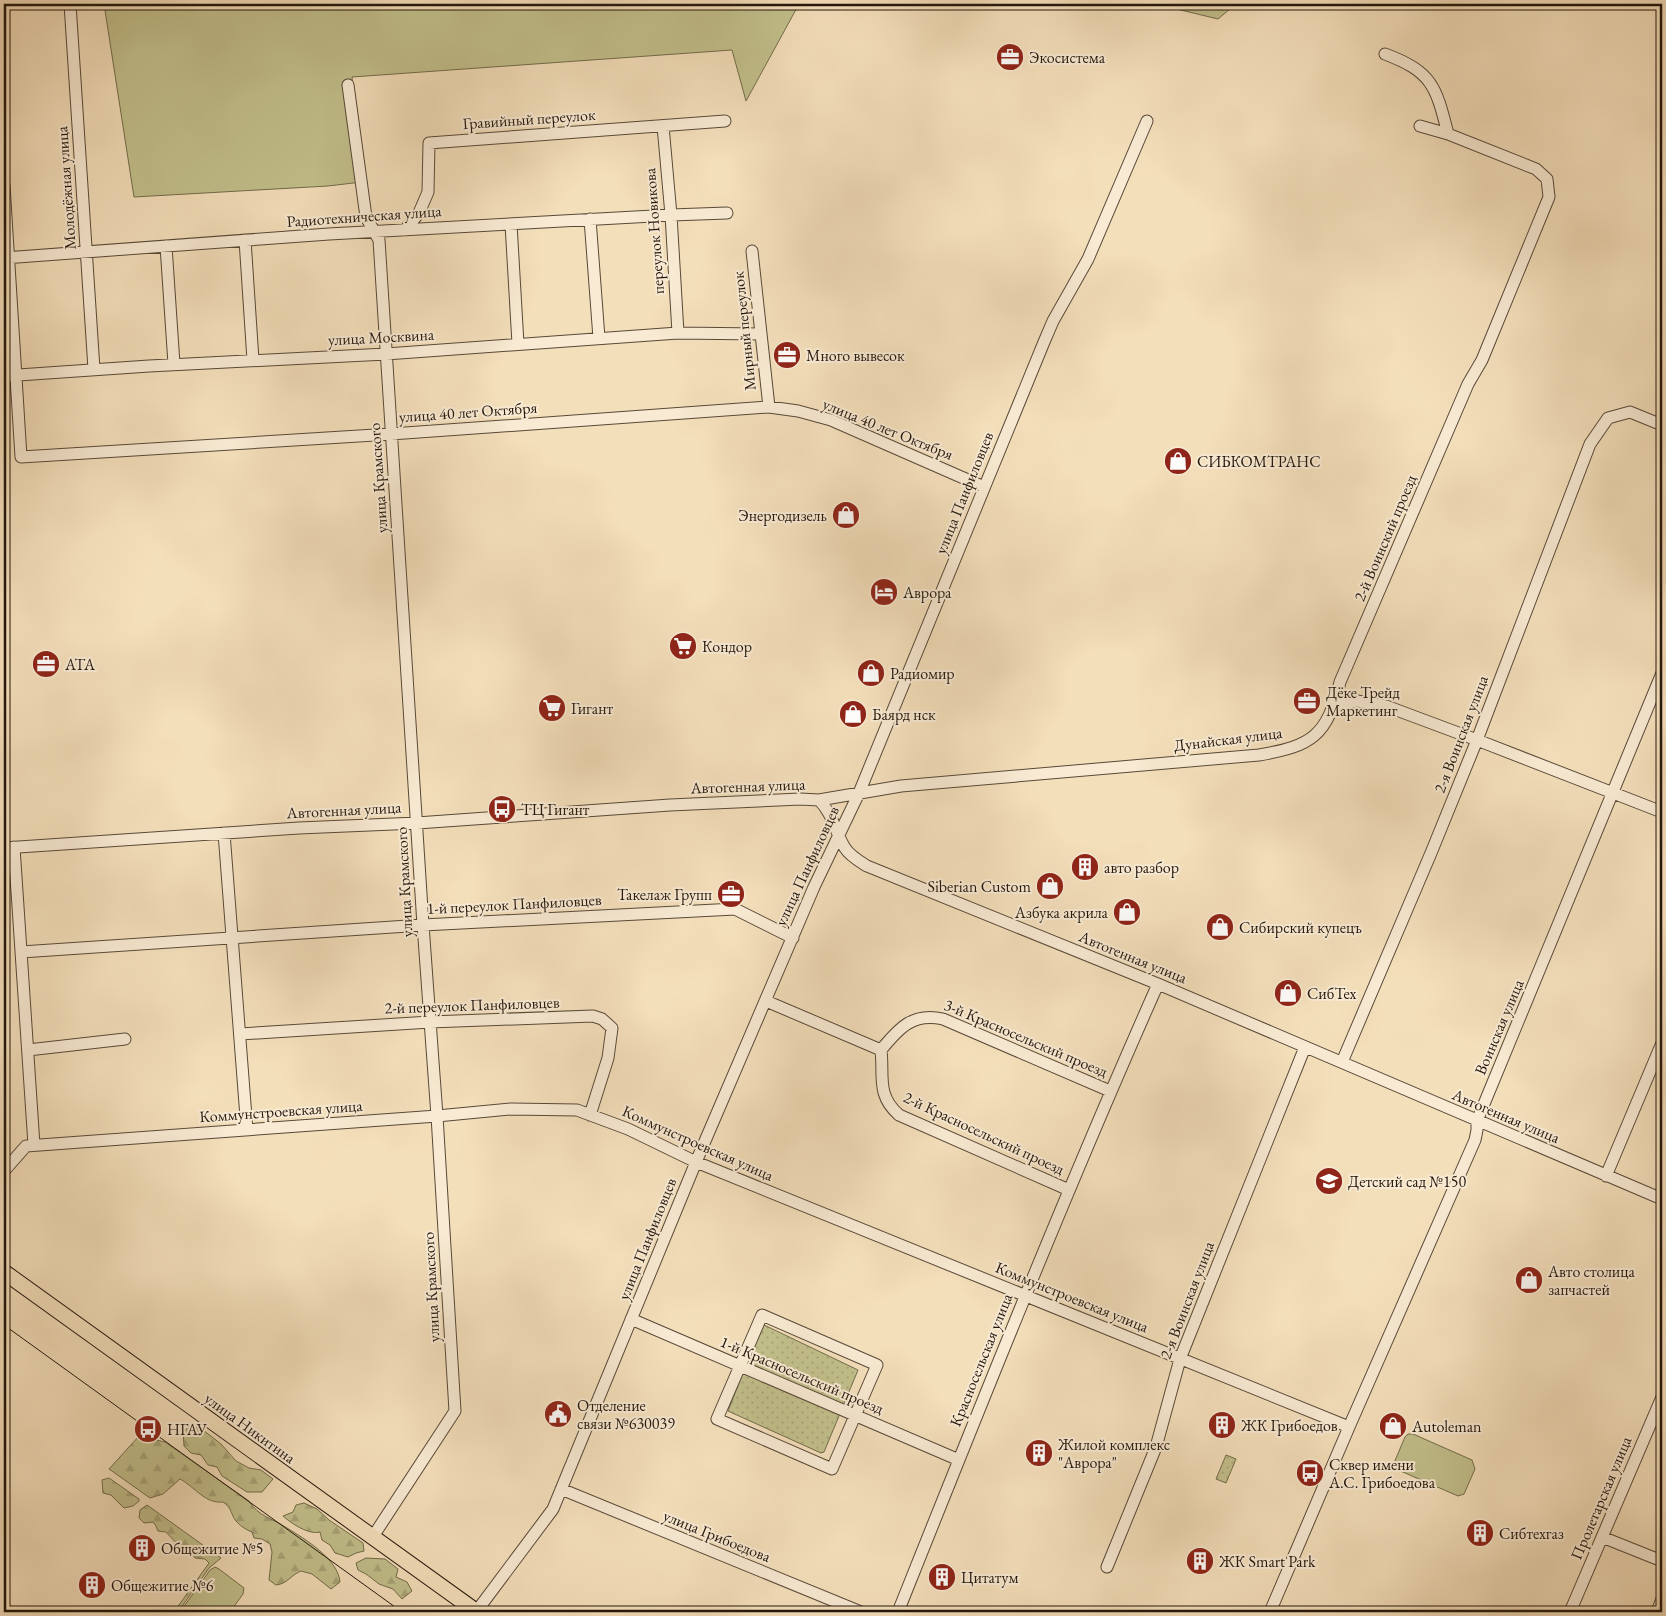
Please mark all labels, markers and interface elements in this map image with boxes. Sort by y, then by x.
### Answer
office icon: Экосистема [995,42,1025,72]
place label: Экосистема [1029,47,1106,68]
street label: Гравийный переулок [462,104,597,134]
street label: Молодёжная улица [51,125,81,250]
street label: переулок Новикова [639,167,669,295]
street label: Радиотехническая улица [286,200,443,232]
street label: Мирный переулок [727,270,761,392]
street label: улица Москвина [327,324,435,350]
office icon: Много вывесок [772,340,802,370]
place label: Много вывесок [806,345,905,366]
street label: улица 40 лет Октября [820,393,956,465]
street label: улица 40 лет Октября [398,397,538,427]
street label: улица Крамского [364,422,392,534]
street label: улица Панфиловцев [930,429,998,557]
shop icon: СИБКОМТРАНС [1163,446,1193,476]
place label: СИБКОМТРАНС [1197,451,1321,472]
street label: 2-й Воинский проезд [1349,471,1421,604]
shop icon: Энергодизель [831,500,861,530]
place label: Энергодизель [738,505,827,526]
hotel icon: Аврора [869,577,899,607]
place label: Аврора [902,582,952,603]
supermarket icon: Кондор [668,631,698,661]
place label: Кондор [702,636,752,657]
office icon: АТА [31,649,61,679]
place label: АТА [64,654,96,675]
shop icon: Радиомир [856,658,886,688]
place label: Радиомир [890,663,955,684]
street label: 2-я Воинская улица [1429,672,1493,796]
place label: Дёке Трейд Маркетинг [1326,682,1400,721]
office icon: Дёке Трейд Маркетинг [1292,686,1322,716]
supermarket icon: Гигант [537,693,567,723]
place label: Гигант [571,698,614,719]
shop icon: Баярд нск [838,699,868,729]
place label: Баярд нск [872,704,936,725]
street label: Дунайская улица [1173,722,1284,756]
street label: Автогенная улица [689,773,806,799]
bus stop icon: ТЦ Гигант [487,794,517,824]
street label: Автогенная улица [285,796,403,824]
place label: ТЦ Гигант [521,799,590,820]
street label: улица Панфиловцев [770,802,844,929]
street label: улица Крамского [391,826,417,938]
building icon: авто разбор [1070,852,1100,882]
place label: авто разбор [1104,857,1179,878]
shop icon: Siberian Custom [1035,871,1065,901]
place label: Siberian Custom [928,876,1032,897]
office icon: Такелаж Групп [716,879,746,909]
place label: Такелаж Групп [617,884,712,905]
street label: 1-й переулок Панфиловцев [426,889,602,919]
shop icon: Азбука акрила [1112,897,1142,927]
place label: Азбука акрила [1014,902,1109,923]
shop icon: Сибирский купецъ [1205,912,1235,942]
place label: Сибирский купецъ [1239,917,1362,938]
street label: Автогенная улица [1075,925,1191,989]
street label: Воинская улица [1469,975,1529,1078]
shop icon: СибТех [1273,978,1303,1008]
place label: СибТех [1307,983,1356,1004]
street label: 2-й переулок Панфиловцев [384,991,560,1019]
street label: 3-й Красносельский проезд [941,994,1112,1082]
street label: Автогенная улица [1448,1083,1564,1148]
street label: 2-й Красносельский проезд [900,1086,1069,1180]
street label: Коммунстроевская улица [199,1095,364,1127]
street label: Коммунстроевская улица [619,1100,777,1186]
school or university icon: Детский сад №150 [1314,1166,1344,1196]
place label: Детский сад №150 [1348,1171,1466,1192]
street label: улица Панфиловцев [613,1175,681,1303]
street label: улица Крамского [418,1231,444,1343]
street label: 2-я Воинская улица [1155,1238,1219,1362]
street label: Коммунстроевская улица [992,1257,1152,1338]
place label: Авто столица запчастей [1547,1261,1635,1300]
shop icon: Авто столица запчастей [1514,1265,1544,1295]
street label: Красносельская улица [945,1290,1018,1430]
street label: 1-й Красносельский проезд [717,1331,888,1419]
street label: улица Никитина [200,1388,300,1469]
place label: Отделение связи №630039 [577,1395,675,1434]
public building icon: Отделение связи №630039 [543,1399,573,1429]
building icon: ЖК Грибоедов [1207,1410,1237,1440]
shop icon: Autoleman [1378,1411,1408,1441]
bus stop icon: НГАУ [133,1414,163,1444]
place label: ЖК Грибоедов [1240,1415,1338,1436]
place label: Autoleman [1411,1416,1482,1437]
place label: НГАУ [167,1419,208,1440]
street label: Пролетарская улица [1566,1433,1637,1563]
place label: Жилой комплекс "Аврора" [1057,1434,1170,1473]
building icon: Жилой комплекс "Аврора" [1024,1438,1054,1468]
place label: Сквер имени А.С. Грибоедова [1328,1454,1436,1493]
bus stop icon: Сквер имени А.С. Грибоедова [1295,1458,1325,1488]
street label: улица Грибоедова [660,1505,774,1567]
building icon: Сибтехгаз [1465,1518,1495,1548]
place label: Сибтехгаз [1499,1523,1564,1544]
building icon: Общежитие №5 [127,1533,157,1563]
place label: Общежитие №5 [161,1538,264,1559]
building icon: ЖК Smart Park [1185,1546,1215,1576]
place label: ЖК Smart Park [1218,1551,1316,1572]
building icon: Цитатум [927,1562,957,1592]
place label: Цитатум [961,1567,1018,1588]
building icon: Общежитие №6 [77,1570,107,1600]
place label: Общежитие №6 [111,1575,214,1596]

